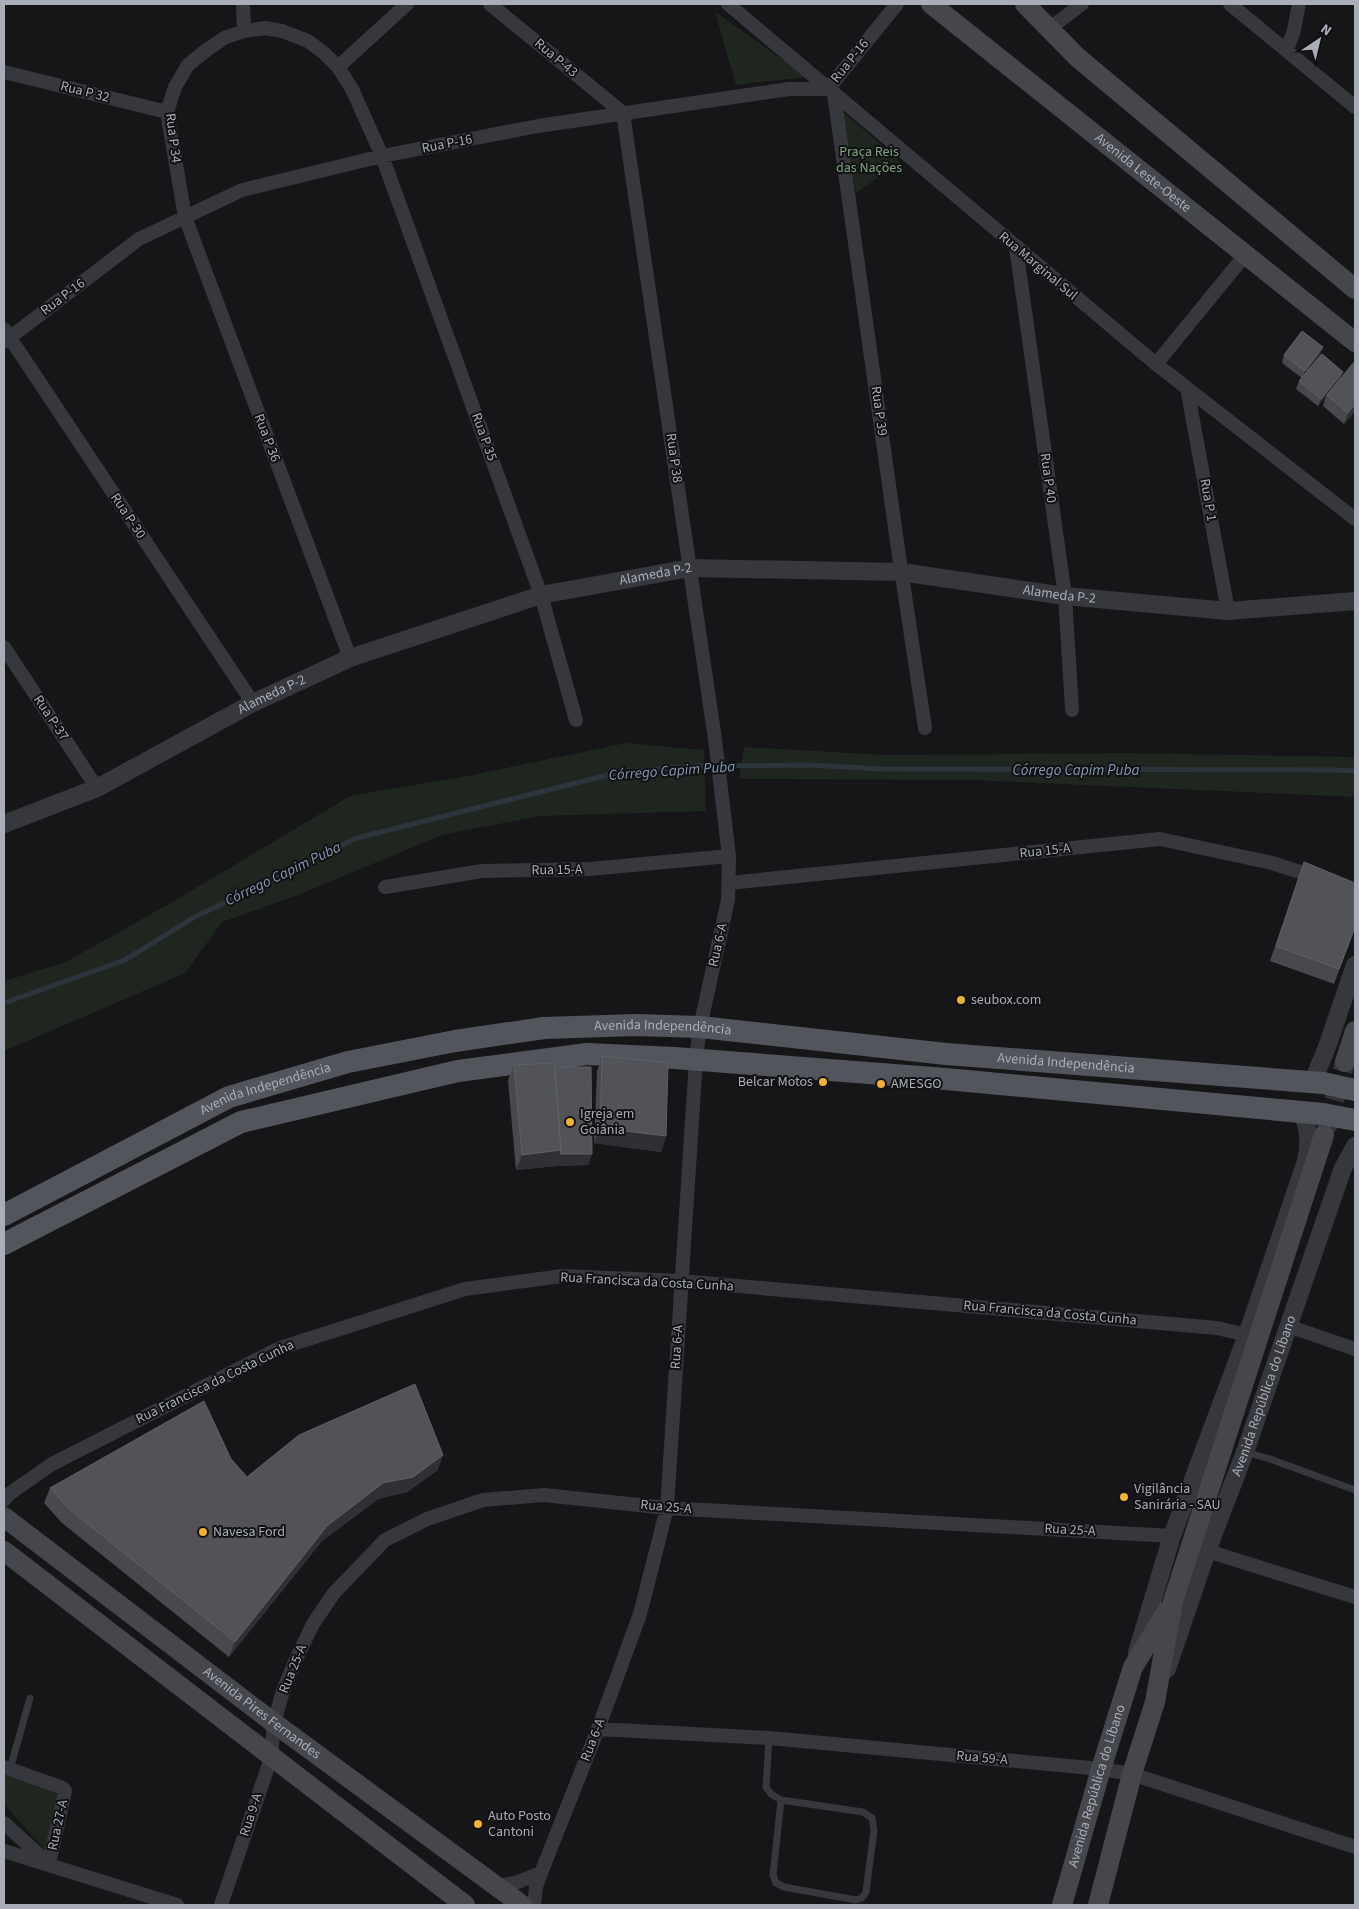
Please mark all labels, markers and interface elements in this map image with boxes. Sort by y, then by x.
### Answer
north arrow [1294,15,1344,65]
text: N [1316,19,1335,41]
street label: Rua P-43 [530,34,582,82]
street label: Rua P-16 [826,35,874,87]
street label: Rua P 32 [58,76,112,108]
street label: Rua P 34 [160,112,186,164]
street label: Avenida Leste-Oeste [1090,128,1195,218]
street label: Rua P-16 [420,129,474,159]
park label: Praça Reis das Nações [836,142,902,178]
street label: Rua Marginal Sul [994,227,1082,305]
street label: Rua P-16 [37,274,89,320]
street label: Rua P 39 [866,385,892,437]
street label: Rua P 35 [466,410,502,464]
street label: Rua P 36 [249,411,285,465]
street label: Rua P 38 [661,432,687,484]
street label: Rua P 40 [1035,452,1061,504]
street label: Rua P 1 [1194,477,1222,523]
street label: Rua P-30 [105,489,151,543]
street label: Alameda P-2 [618,558,694,591]
street label: Alameda P-2 [1022,580,1097,609]
street label: Alameda P-2 [234,670,309,719]
street label: Rua P-37 [28,691,74,745]
water label: Córrego Capim Puba [608,756,736,786]
water label: Córrego Capim Puba [1013,760,1139,781]
water label: Córrego Capim Puba [221,837,345,911]
street label: Rua 15-A [1018,838,1072,864]
street label: Rua 15-A [531,860,583,880]
street label: Rua 6-A [703,921,733,969]
place label: seubox.com [971,990,1041,1010]
marker: seubox.com [955,994,967,1006]
street label: Avenida Independência [594,1015,733,1040]
street label: Avenida Independência [997,1048,1135,1078]
street label: Avenida Independência [196,1058,333,1121]
place label: Belcar Motos [738,1072,813,1092]
place label: AMESGO [891,1074,942,1094]
marker: Belcar Motos [817,1076,829,1088]
marker: AMESGO [875,1078,887,1090]
place label: Igreja em Goiânia [580,1104,634,1140]
marker: Igreja em Goiânia [564,1116,576,1128]
street label: Rua Francisca da Costa Cunha [560,1267,734,1297]
street label: Rua Francisca da Costa Cunha [962,1295,1138,1331]
street label: Avenida República do Líbano [1227,1313,1301,1479]
street label: Rua 6-A [665,1324,689,1370]
street label: Rua Francisca da Costa Cunha [132,1335,298,1429]
place label: Vigilância Sanirária - SAU [1134,1479,1220,1515]
marker: Vigilância Sanirária - SAU [1118,1491,1130,1503]
street label: Rua 25-A [640,1495,693,1519]
street label: Rua 25-A [1044,1519,1097,1541]
place label: Navesa Ford [213,1522,285,1542]
marker: Navesa Ford [197,1526,209,1538]
street label: Rua 25-A [274,1641,312,1697]
street label: Avenida Pires Fernandes [199,1662,325,1764]
street label: Avenida República do Líbano [1063,1702,1131,1870]
street label: Rua 6-A [576,1715,610,1764]
street label: Rua 59-A [956,1746,1009,1770]
street label: Rua 9-A [235,1790,267,1839]
street label: Rua 27-A [43,1797,73,1852]
place label: Auto Posto Cantoni [488,1806,551,1842]
marker: Auto Posto Cantoni [472,1818,484,1830]

